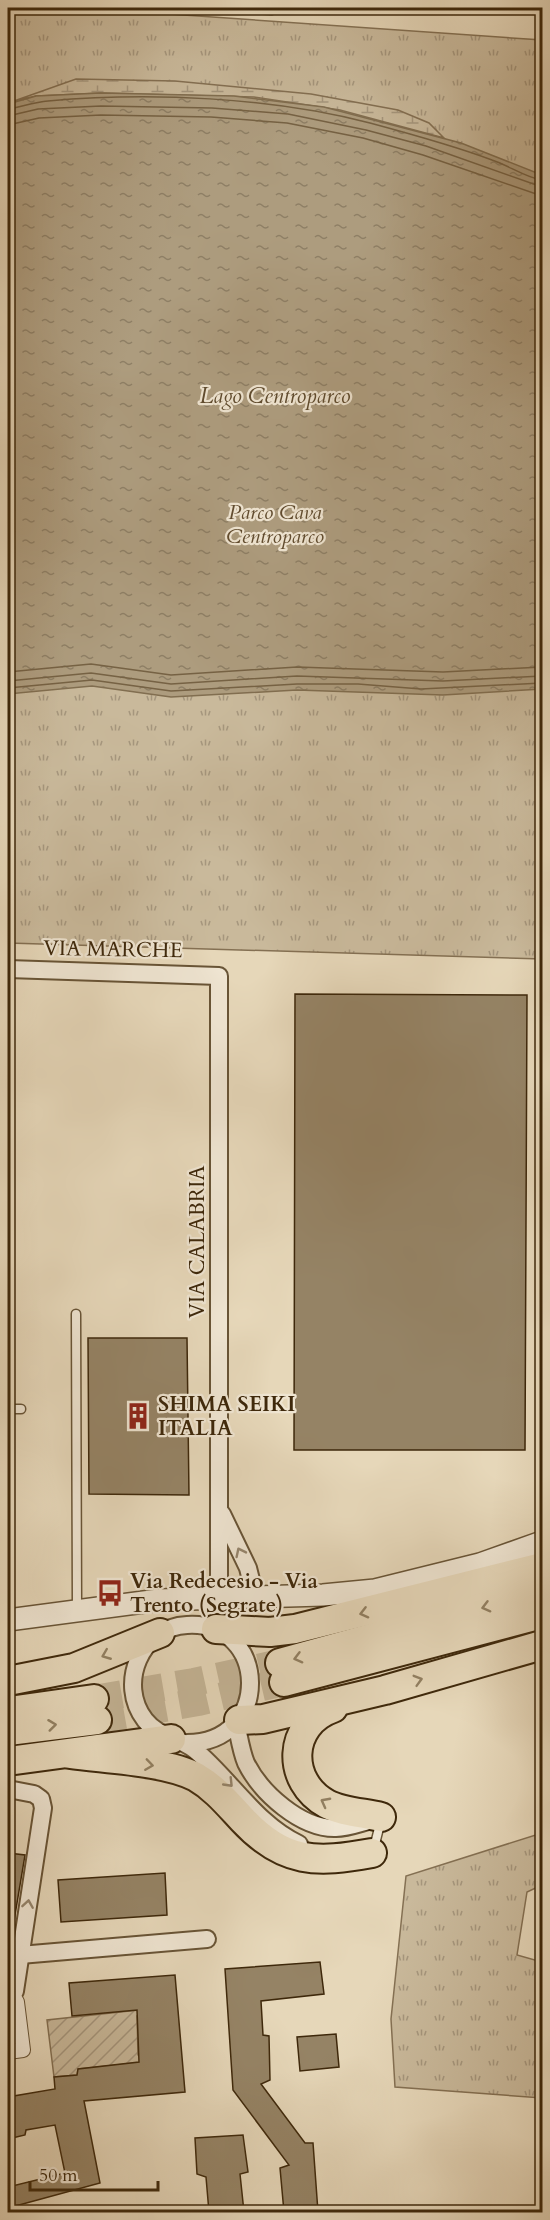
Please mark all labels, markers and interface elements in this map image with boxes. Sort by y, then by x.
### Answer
water label: Lago Centroparco [199,381,351,411]
park label: Parco Cava Centroparco [226,498,324,551]
street label: VIA MARCHE [43,934,183,965]
street label: VIA CALABRIA [183,1166,212,1318]
place label: SHIMA SEIKI ITALIA [158,1390,295,1443]
building icon: SHIMA SEIKI ITALIA [123,1401,153,1431]
one-way arrow [236,1548,248,1559]
place label: Via Redecesio - Via Trento (Segrate) [130,1567,318,1620]
bus stop icon: Via Redecesio - Via Trento (Segrate) [95,1578,125,1608]
one-way arrow [481,1599,491,1612]
one-way arrow [359,1606,369,1619]
one-way arrow [101,1648,112,1661]
one-way arrow [293,1651,304,1663]
one-way arrow [412,1675,423,1687]
one-way arrow [48,1720,57,1732]
one-way arrow [144,1758,153,1770]
one-way arrow [222,1775,233,1786]
one-way arrow [321,1798,331,1809]
one-way arrow [22,1899,34,1909]
scale bar [30,2154,158,2192]
text: 50 m [39,2163,78,2188]

